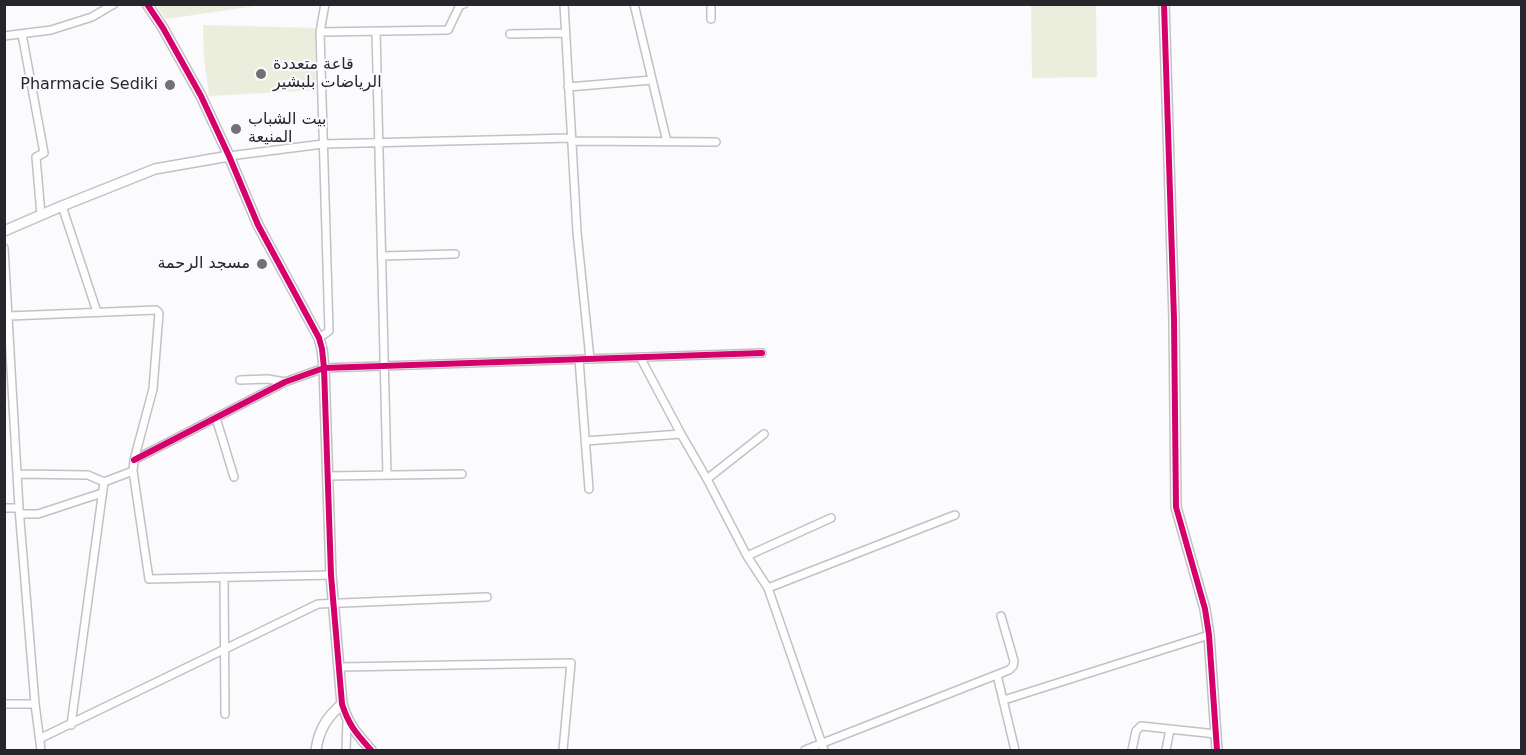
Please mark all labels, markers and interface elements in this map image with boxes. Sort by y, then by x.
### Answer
place label: قاعة متعددة الرياضات بلبشير [273,55,382,93]
marker: قاعة متعددة الرياضات بلبشير [254,67,268,81]
place label: Pharmacie Sediki [20,75,158,95]
marker: Pharmacie Sediki [163,78,177,92]
place label: بيت الشباب المنيعة [248,110,326,148]
marker: بيت الشباب المنيعة [229,122,243,136]
place label: مسجد الرحمة [157,254,250,274]
marker: مسجد الرحمة [255,257,269,271]

